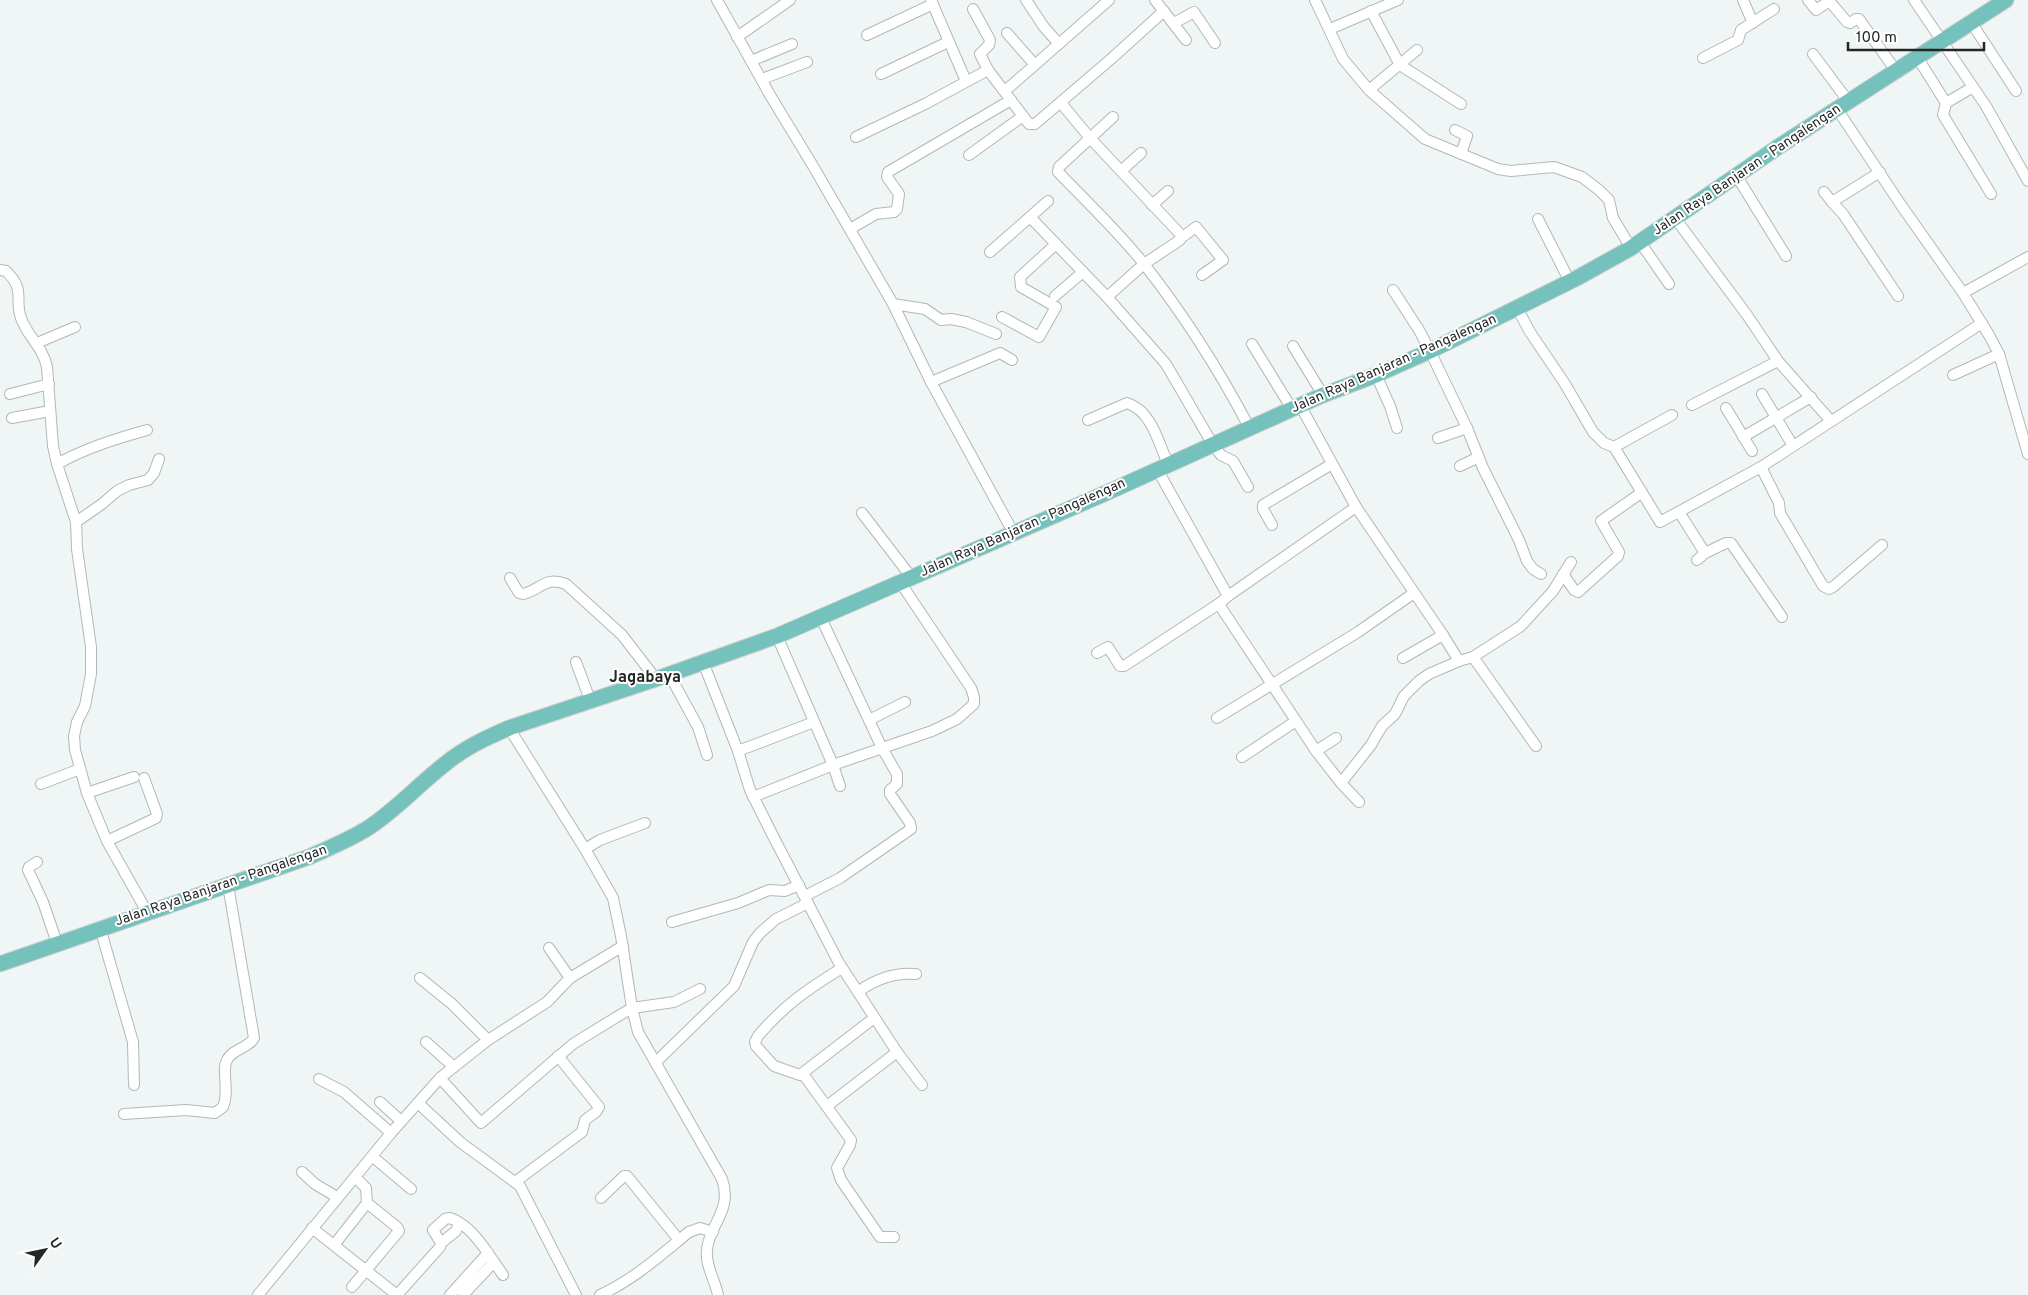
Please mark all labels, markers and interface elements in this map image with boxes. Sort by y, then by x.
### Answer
scale bar [1848,20,1984,52]
text: 100 m [1856,29,1897,48]
street label: Jalan Raya Banjaran - Pangalengan [1650,101,1844,239]
street label: Jalan Raya Banjaran - Pangalengan [1289,311,1499,417]
street label: Jalan Raya Banjaran - Pangalengan [918,475,1128,581]
district label: Jagabaya [609,668,681,688]
street label: Jalan Raya Banjaran - Pangalengan [113,842,329,930]
north arrow [20,1225,70,1275]
text: U [45,1235,64,1253]

